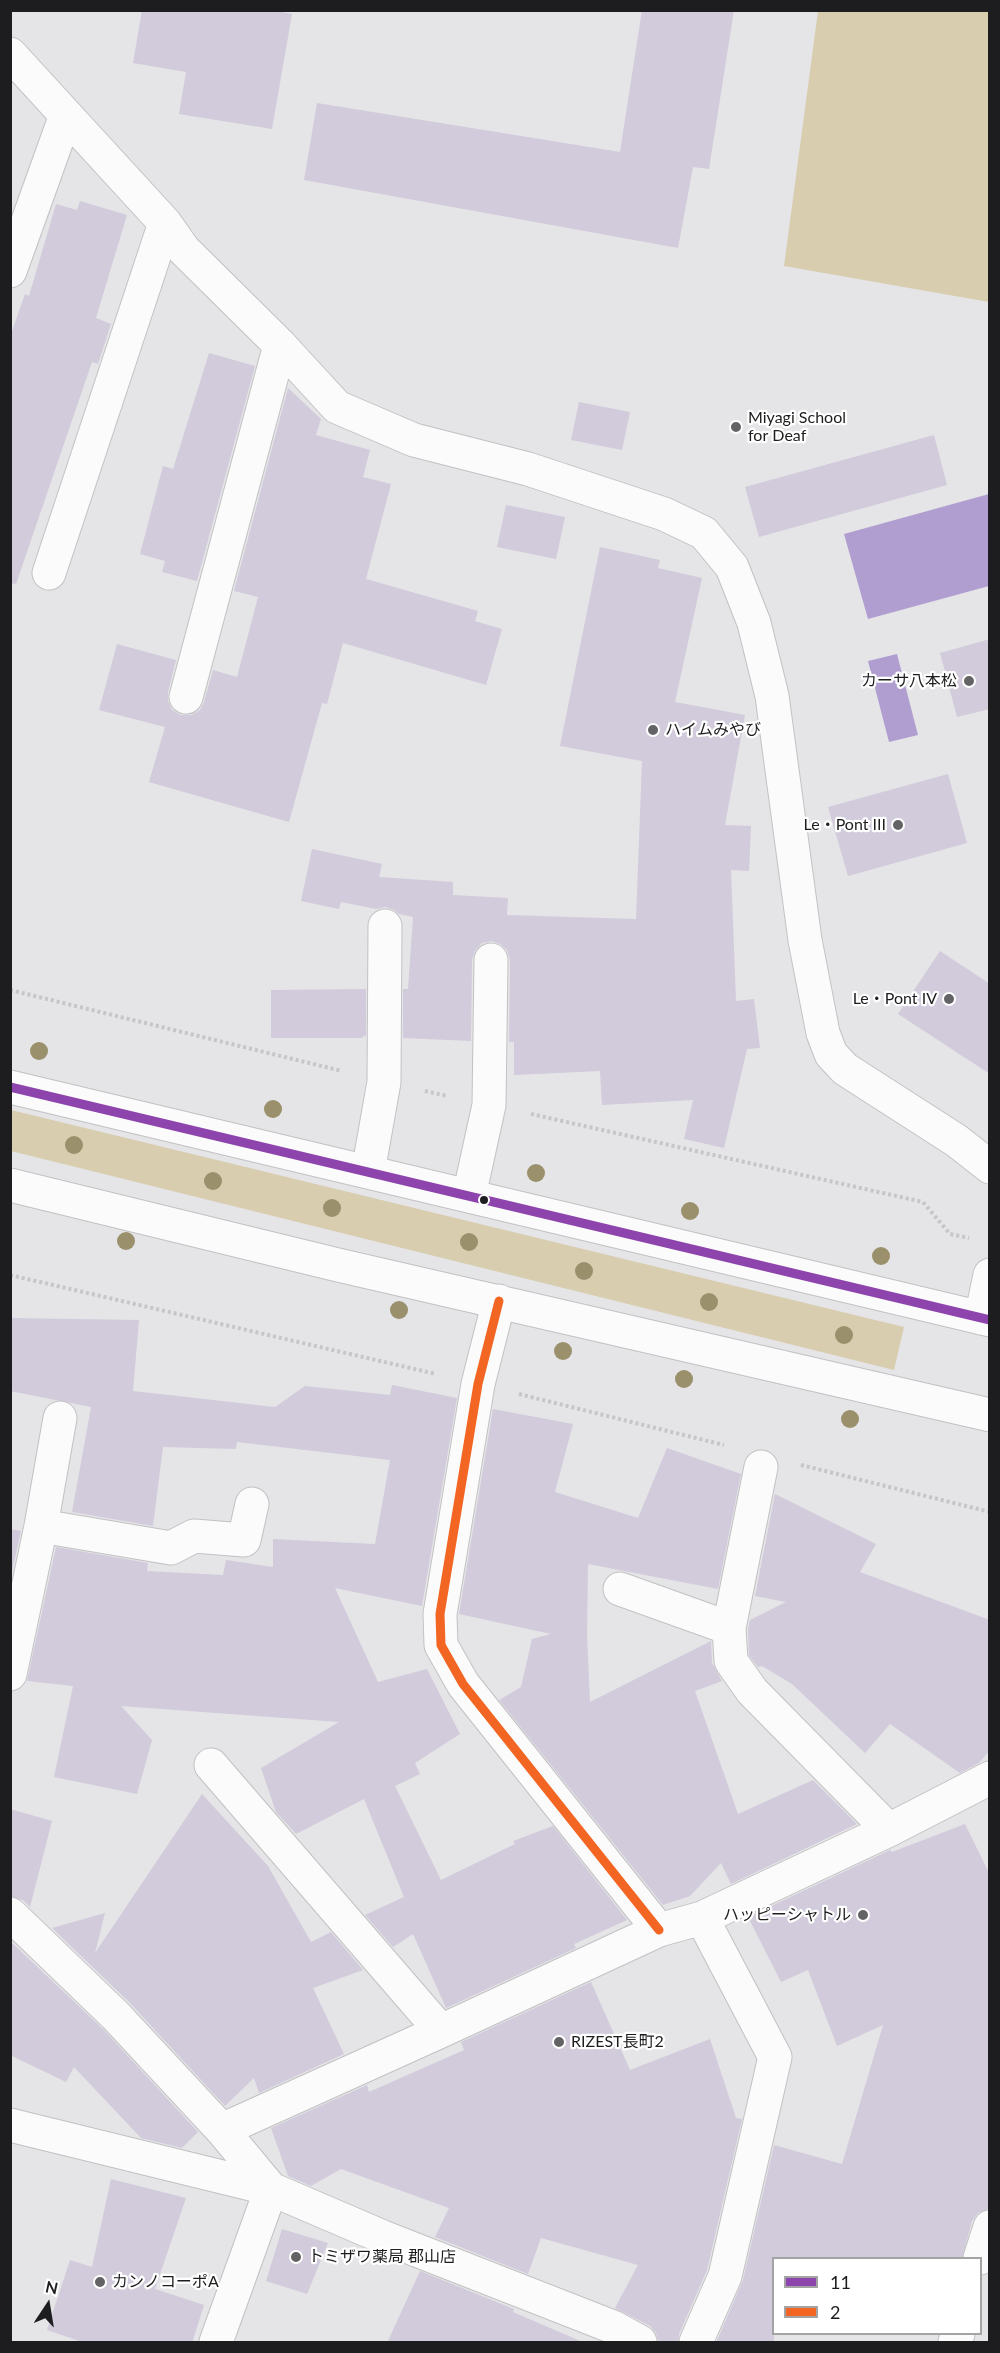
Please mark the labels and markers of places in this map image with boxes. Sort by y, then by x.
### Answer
place label: Miyagi School for Deaf [748,408,846,446]
marker: Miyagi School for Deaf [729,420,743,434]
place label: カーサ八本松 [861,671,957,691]
marker: カーサ八本松 [962,674,976,688]
place label: ハイムみやび [665,720,761,740]
marker: ハイムみやび [646,723,660,737]
place label: Le・Pont III [804,815,886,835]
marker: Le・Pont III [891,818,905,832]
place label: Le・Pont IV [853,989,937,1009]
marker: Le・Pont IV [942,992,956,1006]
unlabelled marker [478,1194,490,1206]
place label: ハッピーシャトル [723,1905,851,1925]
marker: ハッピーシャトル [856,1908,870,1922]
place label: RIZEST長町2 [571,2032,664,2052]
marker: RIZEST長町2 [552,2035,566,2049]
place label: トミザワ薬局 郡山店 [308,2247,456,2267]
marker: トミザワ薬局 郡山店 [289,2250,303,2264]
place label: カンノコーポA [112,2272,219,2292]
marker: カンノコーポA [93,2275,107,2289]

